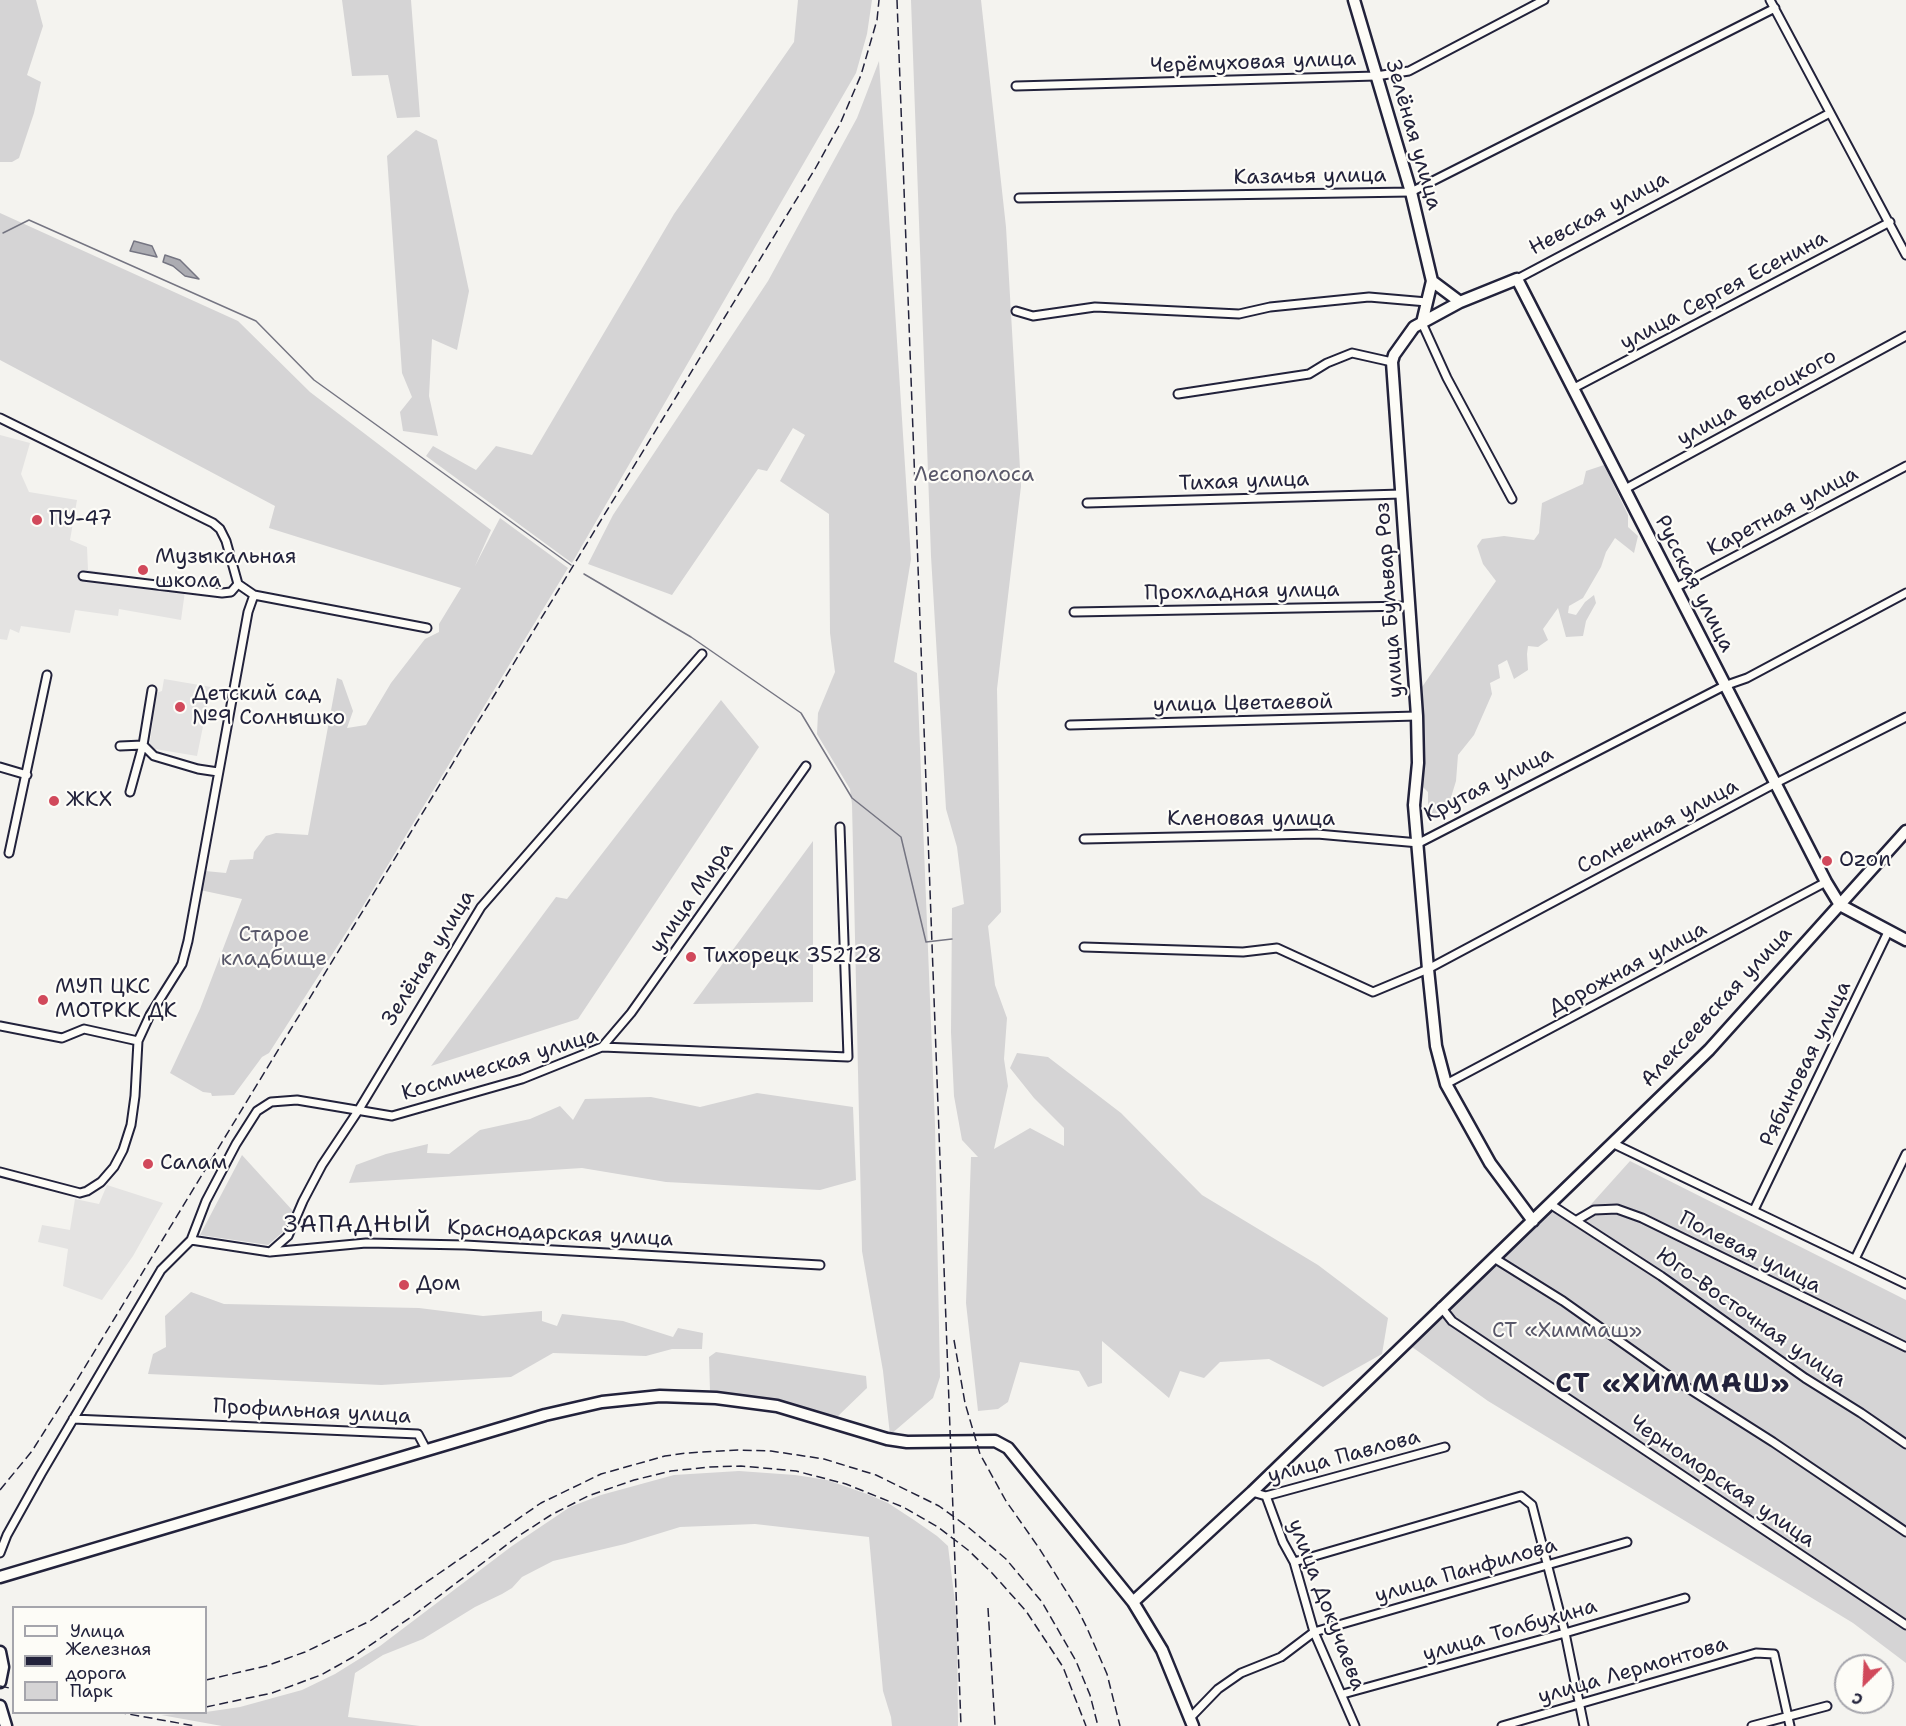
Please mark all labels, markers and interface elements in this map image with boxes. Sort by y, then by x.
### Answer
street label: Черёмуховая улица [1150,47,1356,79]
street label: Зелёная улица [1380,57,1446,213]
street label: Казачья улица [1233,163,1387,191]
street label: Невская улица [1525,167,1673,261]
street label: улица Сергея Есенина [1616,226,1832,356]
street label: улица Высоцкого [1673,344,1841,452]
street label: Каретная улица [1703,462,1863,562]
park label: Лесополоса [914,463,1034,489]
street label: Тихая улица [1178,467,1310,497]
street label: улица Бульвар Роз [1371,501,1409,699]
place label: ПУ-47 [49,507,112,533]
street label: Русская улица [1649,511,1739,657]
marker: ПУ-47 [30,513,44,527]
place label: Музыкальная школа [155,545,296,595]
marker: Музыкальная школа [136,563,150,577]
street label: Прохладная улица [1144,578,1340,606]
place label: Детский сад №9 Солнышко [192,682,345,732]
street label: улица Цветаевой [1153,690,1333,718]
marker: Детский сад №9 Солнышко [173,700,187,714]
street label: Крутая улица [1420,742,1558,828]
street label: Солнечная улица [1573,774,1743,880]
place label: ЖКХ [66,788,112,814]
marker: ЖКХ [47,794,61,808]
street label: Кленовая улица [1167,807,1335,833]
street label: улица Мира [645,838,739,958]
place label: Ozon [1839,848,1891,874]
marker: Ozon [1820,854,1834,868]
street label: Зелёная улица [377,886,481,1030]
street label: Дорожная улица [1545,917,1711,1021]
street label: Алексеевская улица [1636,921,1798,1093]
park label: Старое кладбище [221,923,327,973]
place label: Тихорецк 352128 [703,944,882,970]
marker: Тихорецк 352128 [684,950,698,964]
place label: МУП ЦКС МОТРКК ДК [55,975,177,1025]
street label: Рябиновая улица [1755,977,1857,1151]
marker: МУП ЦКС МОТРКК ДК [36,993,50,1007]
street label: Космическая улица [399,1023,601,1107]
place label: Салам [160,1151,227,1177]
marker: Салам [141,1157,155,1171]
street label: Полевая улица [1675,1206,1825,1300]
district label: ЗАПАДНЫЙ [284,1212,432,1240]
street label: Краснодарская улица [446,1215,674,1253]
street label: Юго-Восточная улица [1651,1243,1851,1393]
place label: Дом [416,1272,460,1298]
marker: Дом [397,1278,411,1292]
park label: СТ «Химмаш» [1492,1319,1642,1345]
district label: СТ «ХИММАШ» [1555,1369,1791,1401]
street label: Профильная улица [212,1394,412,1430]
street label: Черноморская улица [1625,1411,1819,1553]
street label: улица Павлова [1265,1425,1423,1489]
street label: улица Докучаева [1282,1516,1370,1694]
street label: улица Панфилова [1372,1533,1560,1609]
street label: улица Толбухина [1420,1594,1600,1668]
legend [12,1606,207,1714]
text: Улица [70,1619,124,1643]
street label: улица Лермонтова [1535,1632,1731,1710]
text: Железная дорога [65,1637,151,1685]
north arrow [1834,1654,1894,1714]
text: Парк [70,1679,113,1703]
text: С [1849,1687,1866,1711]

